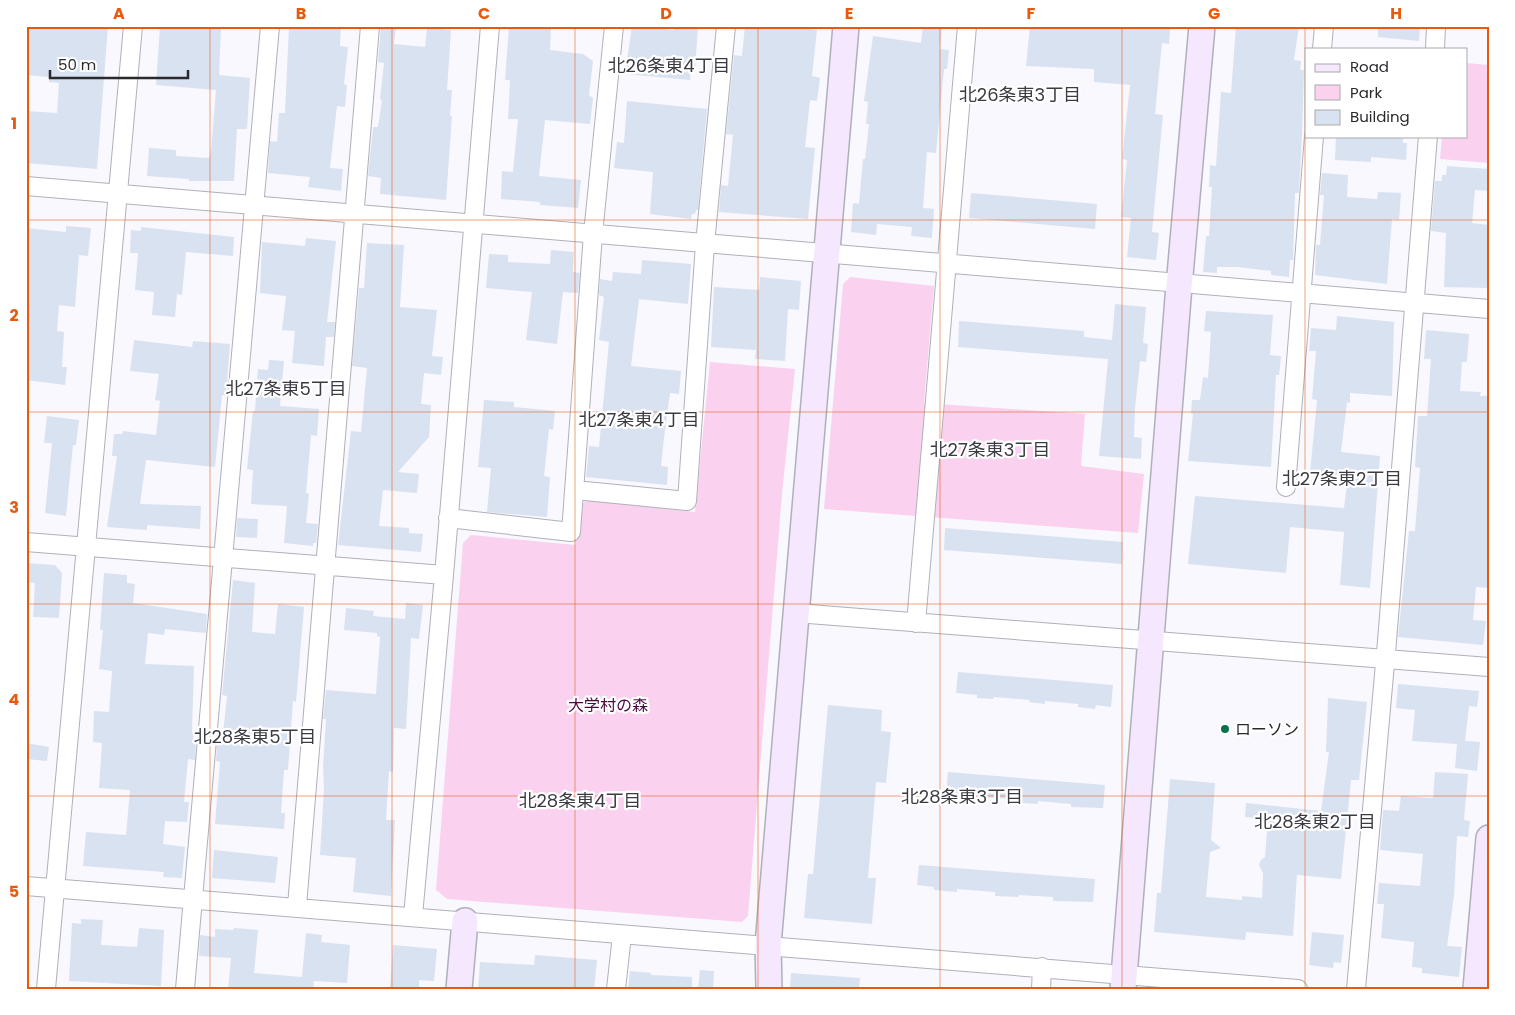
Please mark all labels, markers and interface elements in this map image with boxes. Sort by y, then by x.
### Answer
text: A [113,2,125,25]
text: B [296,2,306,25]
text: C [478,2,490,25]
text: D [660,2,672,25]
text: E [845,2,853,25]
text: F [1027,2,1036,25]
text: G [1208,2,1220,25]
text: H [1390,2,1402,25]
scale bar [50,48,188,80]
legend [1305,48,1468,138]
district label: 北26条東4丁目 [607,53,731,78]
text: 50 m [58,54,96,75]
text: Road [1350,56,1389,77]
district label: 北26条東3丁目 [959,82,1081,107]
text: Park [1350,82,1382,103]
text: Building [1350,106,1410,127]
text: 1 [11,112,17,135]
text: 2 [9,304,19,327]
district label: 北27条東5丁目 [225,376,347,401]
district label: 北27条東4丁目 [578,407,700,432]
district label: 北27条東3丁目 [930,437,1050,462]
district label: 北27条東2丁目 [1282,466,1402,491]
text: 3 [9,496,19,519]
text: 4 [9,688,20,711]
park label: 大学村の森 [568,694,648,717]
place label: ローソン [1235,718,1299,741]
marker: ローソン [1219,723,1231,735]
district label: 北28条東5丁目 [193,724,317,749]
district label: 北28条東3丁目 [901,784,1023,809]
district label: 北28条東4丁目 [518,788,642,813]
district label: 北28条東2丁目 [1254,809,1376,834]
text: 5 [9,880,19,903]

